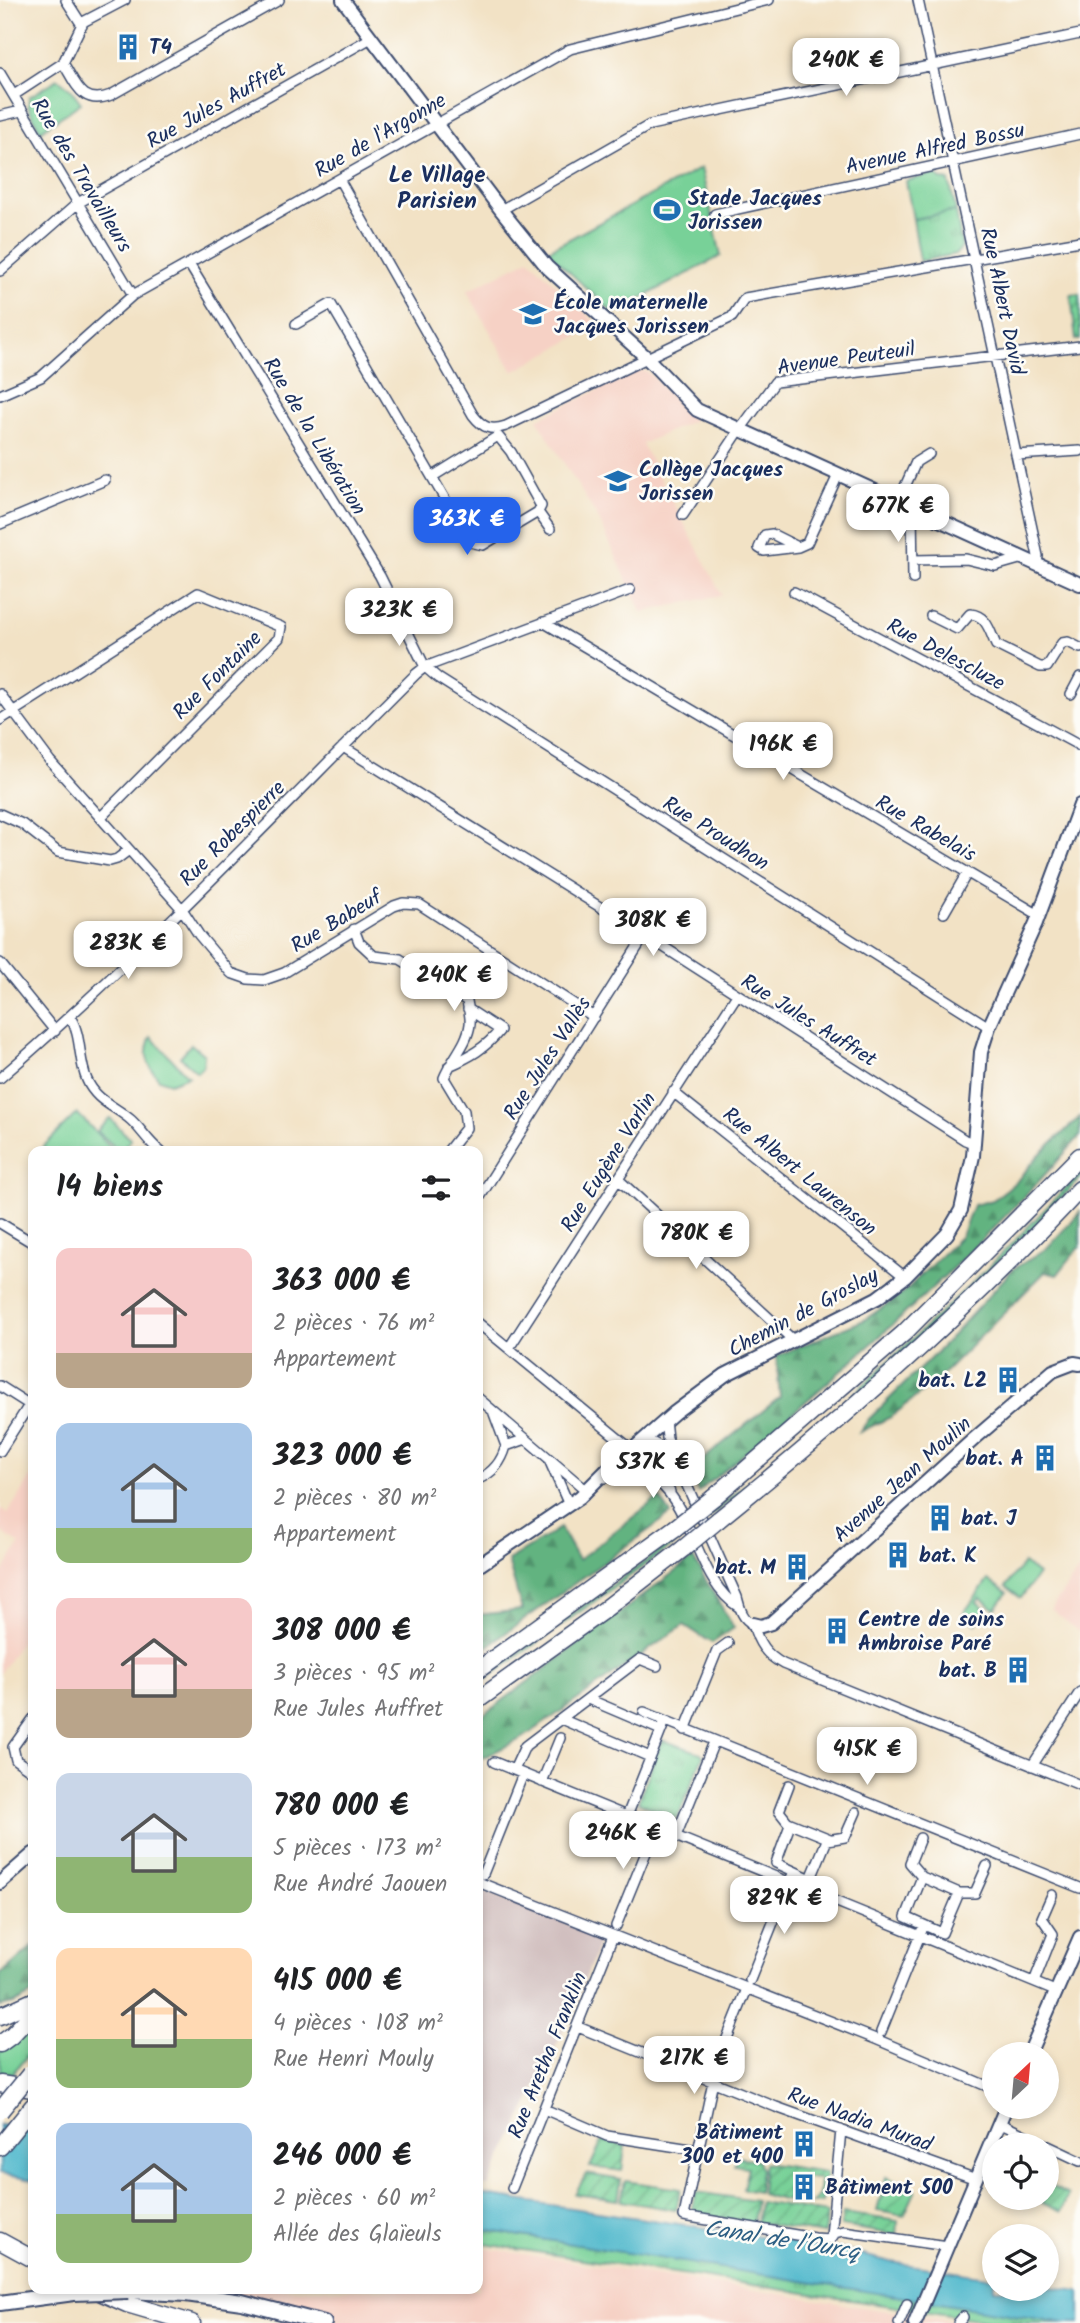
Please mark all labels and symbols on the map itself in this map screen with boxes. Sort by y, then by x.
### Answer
building icon: T4 [113,32,143,62]
place label: T4 [149,32,172,65]
pin: 240K € [789,38,903,98]
street label: Rue Jules Auffret [141,54,293,158]
street label: Rue de l'Argonne [308,85,453,188]
street label: Rue des Travailleurs [22,92,140,259]
street label: Avenue Alfred Bossu [843,114,1028,185]
district label: Le Village Parisien [388,158,486,220]
place label: Stade Jacques Jorissen [688,183,822,240]
sports icon: Stade Jacques Jorissen [652,195,682,225]
street label: Rue Albert David [970,225,1033,379]
place label: École maternelle Jacques Jorissen [554,287,709,344]
school or university icon: École maternelle Jacques Jorissen [518,299,548,329]
street label: Avenue Peuteuil [775,333,917,385]
street label: Rue de la Libération [253,351,374,522]
place label: Collège Jacques Jorissen [639,454,783,511]
school or university icon: Collège Jacques Jorissen [603,466,633,496]
pin: 677K € [841,484,955,544]
pin: 363K € [410,498,524,557]
pin: 323K € [342,588,456,648]
street label: Rue Delescluze [880,610,1011,701]
street label: Rue Fontaine [166,623,271,729]
pin: 196K € [726,722,840,782]
street label: Rue Robespierre [172,773,294,895]
street label: Rue Rabelais [869,787,982,872]
street label: Rue Proudhon [655,788,775,880]
street label: Rue Babeuf [285,881,391,963]
pin: 308K € [596,898,710,958]
pin: 283K € [71,922,185,981]
pin: 240K € [397,954,511,1013]
street label: Rue Jules Auffret [734,966,884,1077]
street label: Rue Jules Vallès [496,990,601,1127]
street label: Rue Eugène Varlin [553,1086,666,1239]
street label: Rue Albert Laurenson [715,1099,884,1245]
pin: 780K € [639,1212,753,1271]
street label: Chemin de Groslay [723,1260,885,1367]
place label: bat. L2 [918,1365,987,1398]
building icon: bat. L2 [993,1365,1023,1395]
street label: Avenue Jean Moulin [826,1409,980,1551]
pin: 537K € [596,1440,710,1500]
place label: bat. A [966,1443,1024,1476]
building icon: bat. A [1030,1443,1060,1473]
building icon: bat. J [925,1503,955,1533]
place label: bat. J [961,1503,1017,1536]
building icon: bat. K [883,1540,913,1570]
place label: bat. K [919,1540,977,1573]
place label: bat. M [715,1552,776,1585]
building icon: bat. M [782,1552,812,1582]
place label: Centre de soins Ambroise Paré [858,1604,1004,1661]
building icon: Centre de soins Ambroise Paré [822,1616,852,1646]
place label: bat. B [939,1655,997,1688]
building icon: bat. B [1003,1655,1033,1685]
pin: 415K € [810,1728,924,1787]
pin: 246K € [566,1812,680,1871]
pin: 829K € [727,1876,841,1936]
street label: Rue Aretha Franklin [500,1967,597,2144]
pin: 217K € [637,2036,751,2096]
north arrow [982,2042,1059,2119]
street label: Rue Nadia Murad [782,2079,937,2162]
place label: Bâtiment 300 et 400 [680,2117,784,2174]
building icon: Bâtiment 300 et 400 [789,2129,819,2159]
building icon: Bâtiment 500 [789,2172,819,2202]
place label: Bâtiment 500 [825,2172,953,2205]
water label: Canal de l'Ourcq [702,2211,864,2271]

